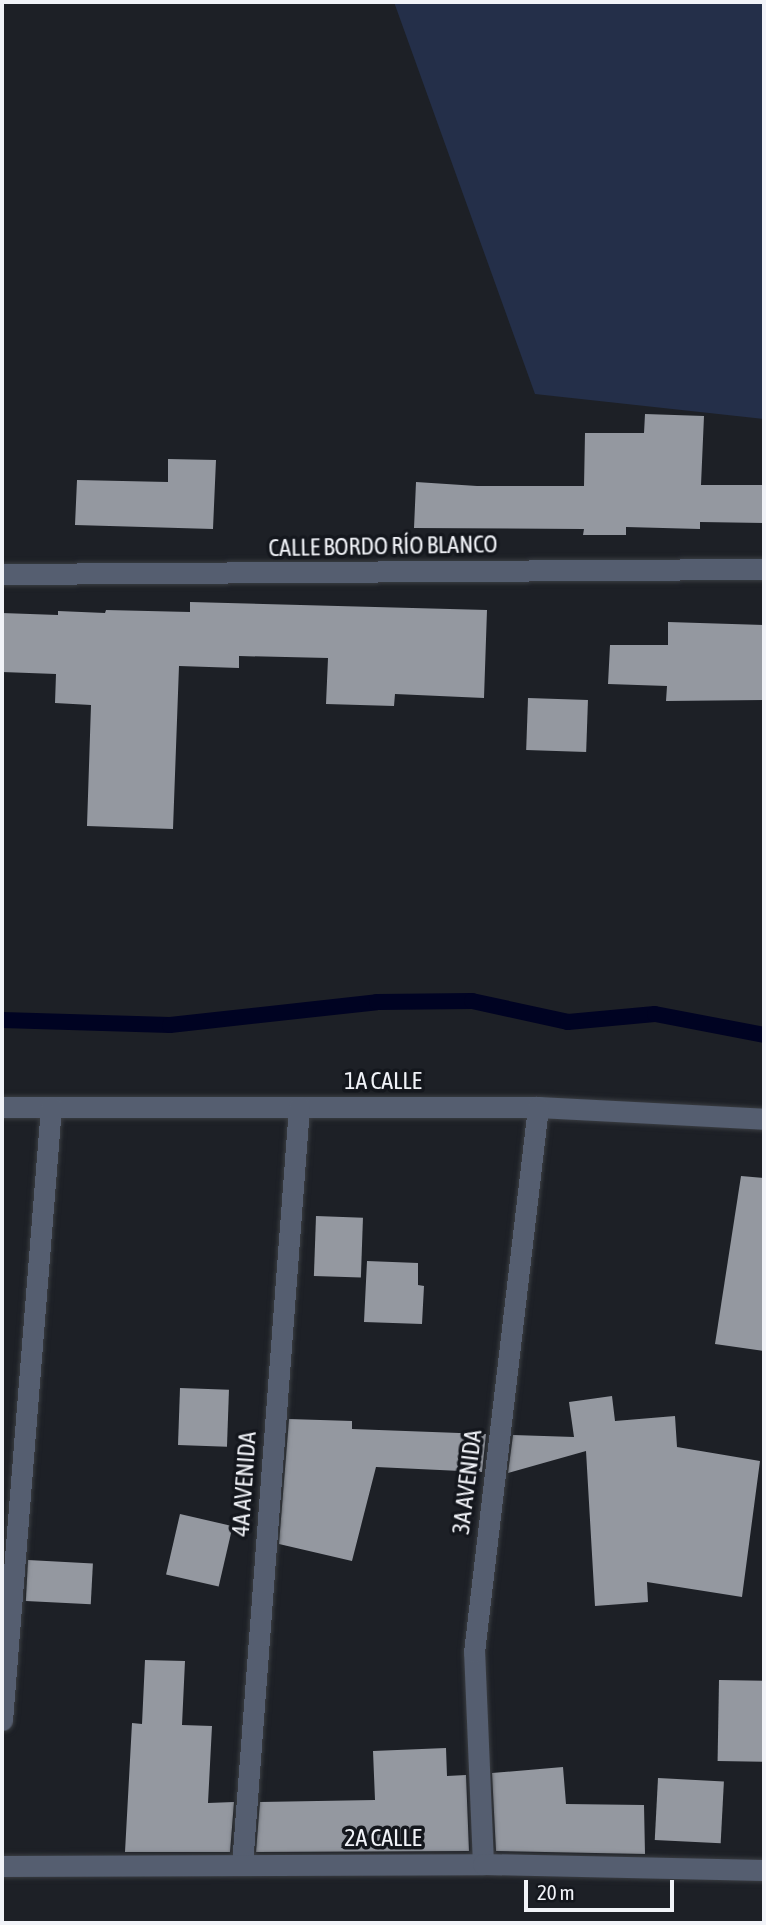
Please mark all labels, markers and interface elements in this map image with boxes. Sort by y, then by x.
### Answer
street label: CALLE BORDO RÍO BLANCO [268,530,498,562]
street label: 1A CALLE [344,1067,422,1095]
street label: 3A AVENIDA [446,1428,488,1536]
street label: 4A AVENIDA [226,1431,262,1537]
street label: 2A CALLE [344,1824,422,1852]
scale bar [528,1866,678,1910]
text: 20 m [537,1880,575,1904]

